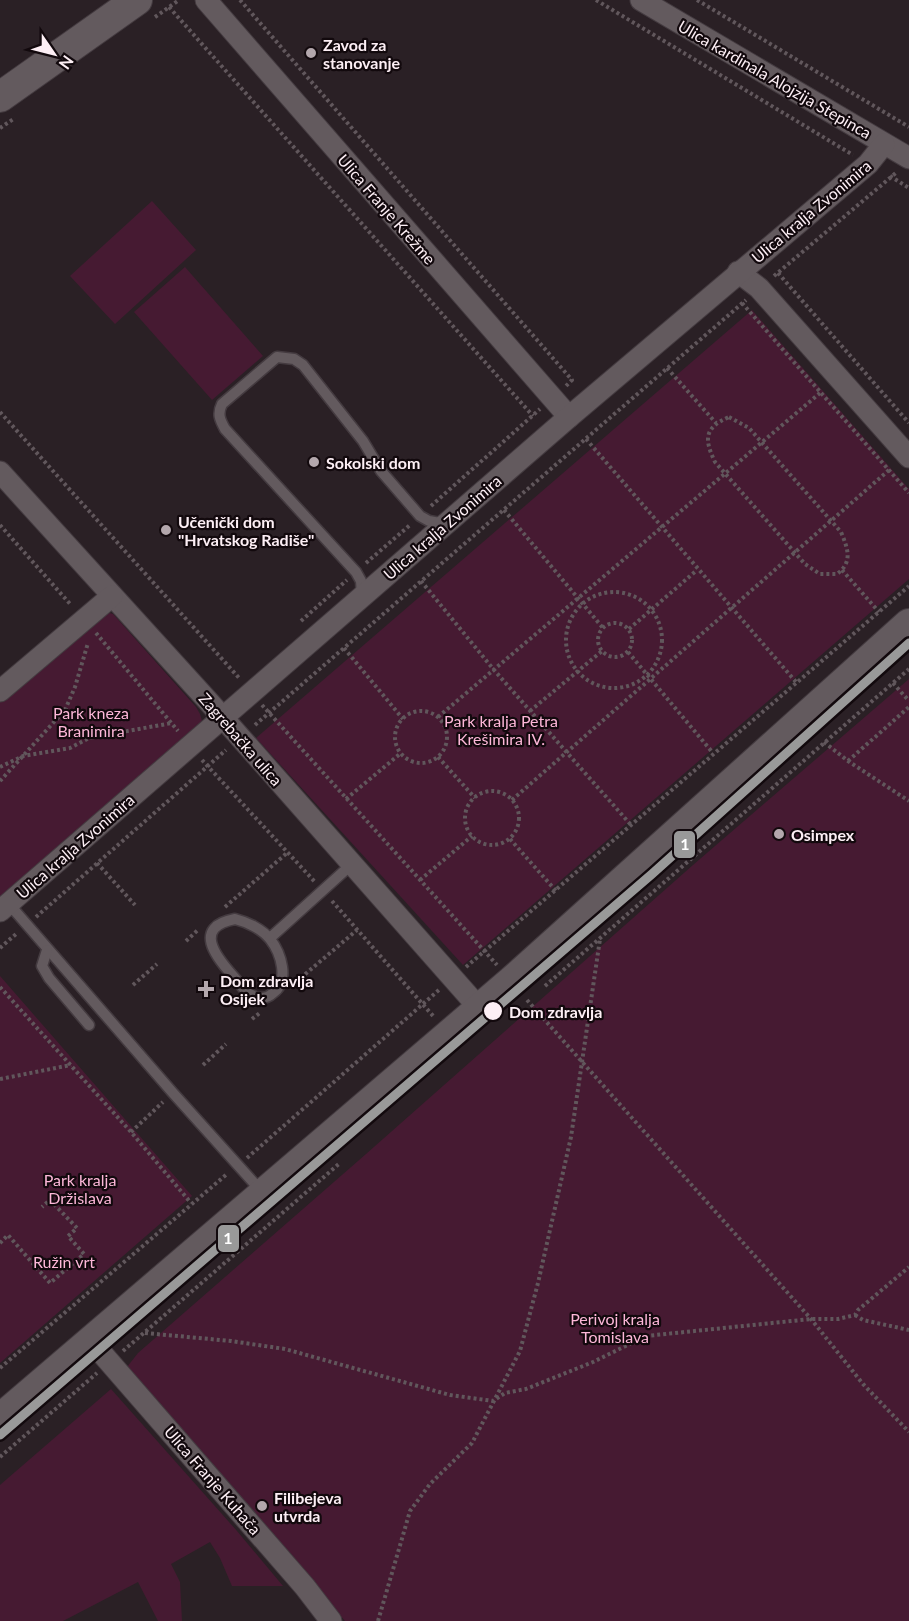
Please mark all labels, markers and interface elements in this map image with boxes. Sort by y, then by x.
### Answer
street label: Ulica kardinala Alojzija Stepinca [675,16,875,142]
north arrow [24,24,84,84]
place label: Zavod za stanovanje [323,35,401,72]
marker: Zavod za stanovanje [304,46,318,60]
text: N [55,52,78,73]
street label: Ulica Franje Krežme [334,150,440,268]
street label: Ulica kralja Zvonimira [747,156,875,266]
place label: Sokolski dom [326,453,420,472]
marker: Sokolski dom [307,455,321,469]
street label: Ulica kralja Zvonimira [379,471,505,583]
place label: Učenički dom "Hrvatskog Radiše" [178,512,314,549]
marker: Učenički dom "Hrvatskog Radiše" [159,523,173,537]
street label: Zagrebačka ulica [196,689,286,789]
park label: Park kneza Branimira [53,703,129,740]
park label: Park kralja Petra Krešimira IV. [444,711,558,748]
street label: Ulica kralja Zvonimira [12,790,138,902]
place label: Osimpex [791,825,855,844]
marker: Osimpex [772,827,786,841]
line badge: 1 [673,830,696,859]
text: 1 [680,834,690,853]
place label: Dom zdravlja Osijek [220,971,313,1008]
marker: Dom zdravlja Osijek [197,980,215,998]
marker: Dom zdravlja [482,1000,504,1022]
place label: Dom zdravlja [509,1002,602,1021]
park label: Park kralja Držislava [44,1170,116,1207]
line badge: 1 [217,1224,240,1253]
text: 1 [223,1228,233,1247]
park label: Ružin vrt [33,1252,95,1271]
park label: Perivoj kralja Tomislava [570,1309,660,1346]
street label: Ulica Franje Kuhača [161,1422,265,1538]
place label: Filibejeva utvrda [274,1488,342,1525]
marker: Filibejeva utvrda [255,1499,269,1513]

